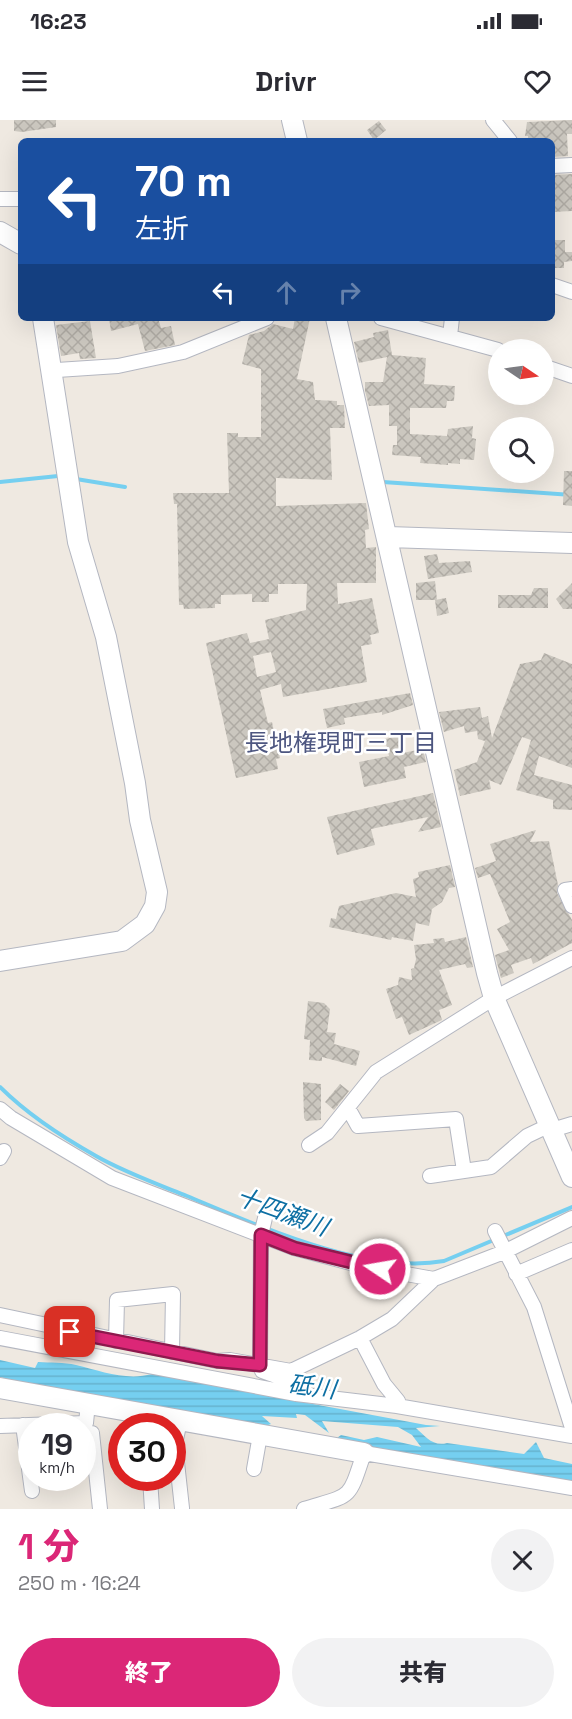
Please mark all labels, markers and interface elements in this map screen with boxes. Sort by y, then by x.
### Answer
text: 16:23 [30,7,87,35]
text: Drivr [255,64,317,99]
icon: menu [18,65,51,98]
icon: heart [521,65,554,98]
text: 70 m [135,155,232,208]
icon: left [36,162,114,240]
text: 左折 [135,211,189,246]
icon: left [207,276,240,309]
icon: ahead [270,276,303,309]
icon: right [333,276,366,309]
north arrow [488,339,554,405]
map controls [488,339,554,483]
button: search [488,417,554,483]
district label: 長地権現町三丁目 [245,727,437,758]
water label: 十四瀬川 [232,1181,335,1244]
position arrow [348,1237,412,1301]
pin [44,1306,95,1357]
icon: arrive [53,1315,86,1348]
water label: 砥川 [286,1368,341,1405]
speed limit sign: 30 [108,1413,186,1491]
text: 19 [41,1425,73,1464]
text: km/h [39,1458,75,1477]
text: 1 分 [18,1524,79,1570]
button: close [491,1529,554,1592]
text: 250 m · 16:24 [18,1570,141,1596]
button: 終了 [18,1638,280,1707]
button: 共有 [292,1638,554,1707]

